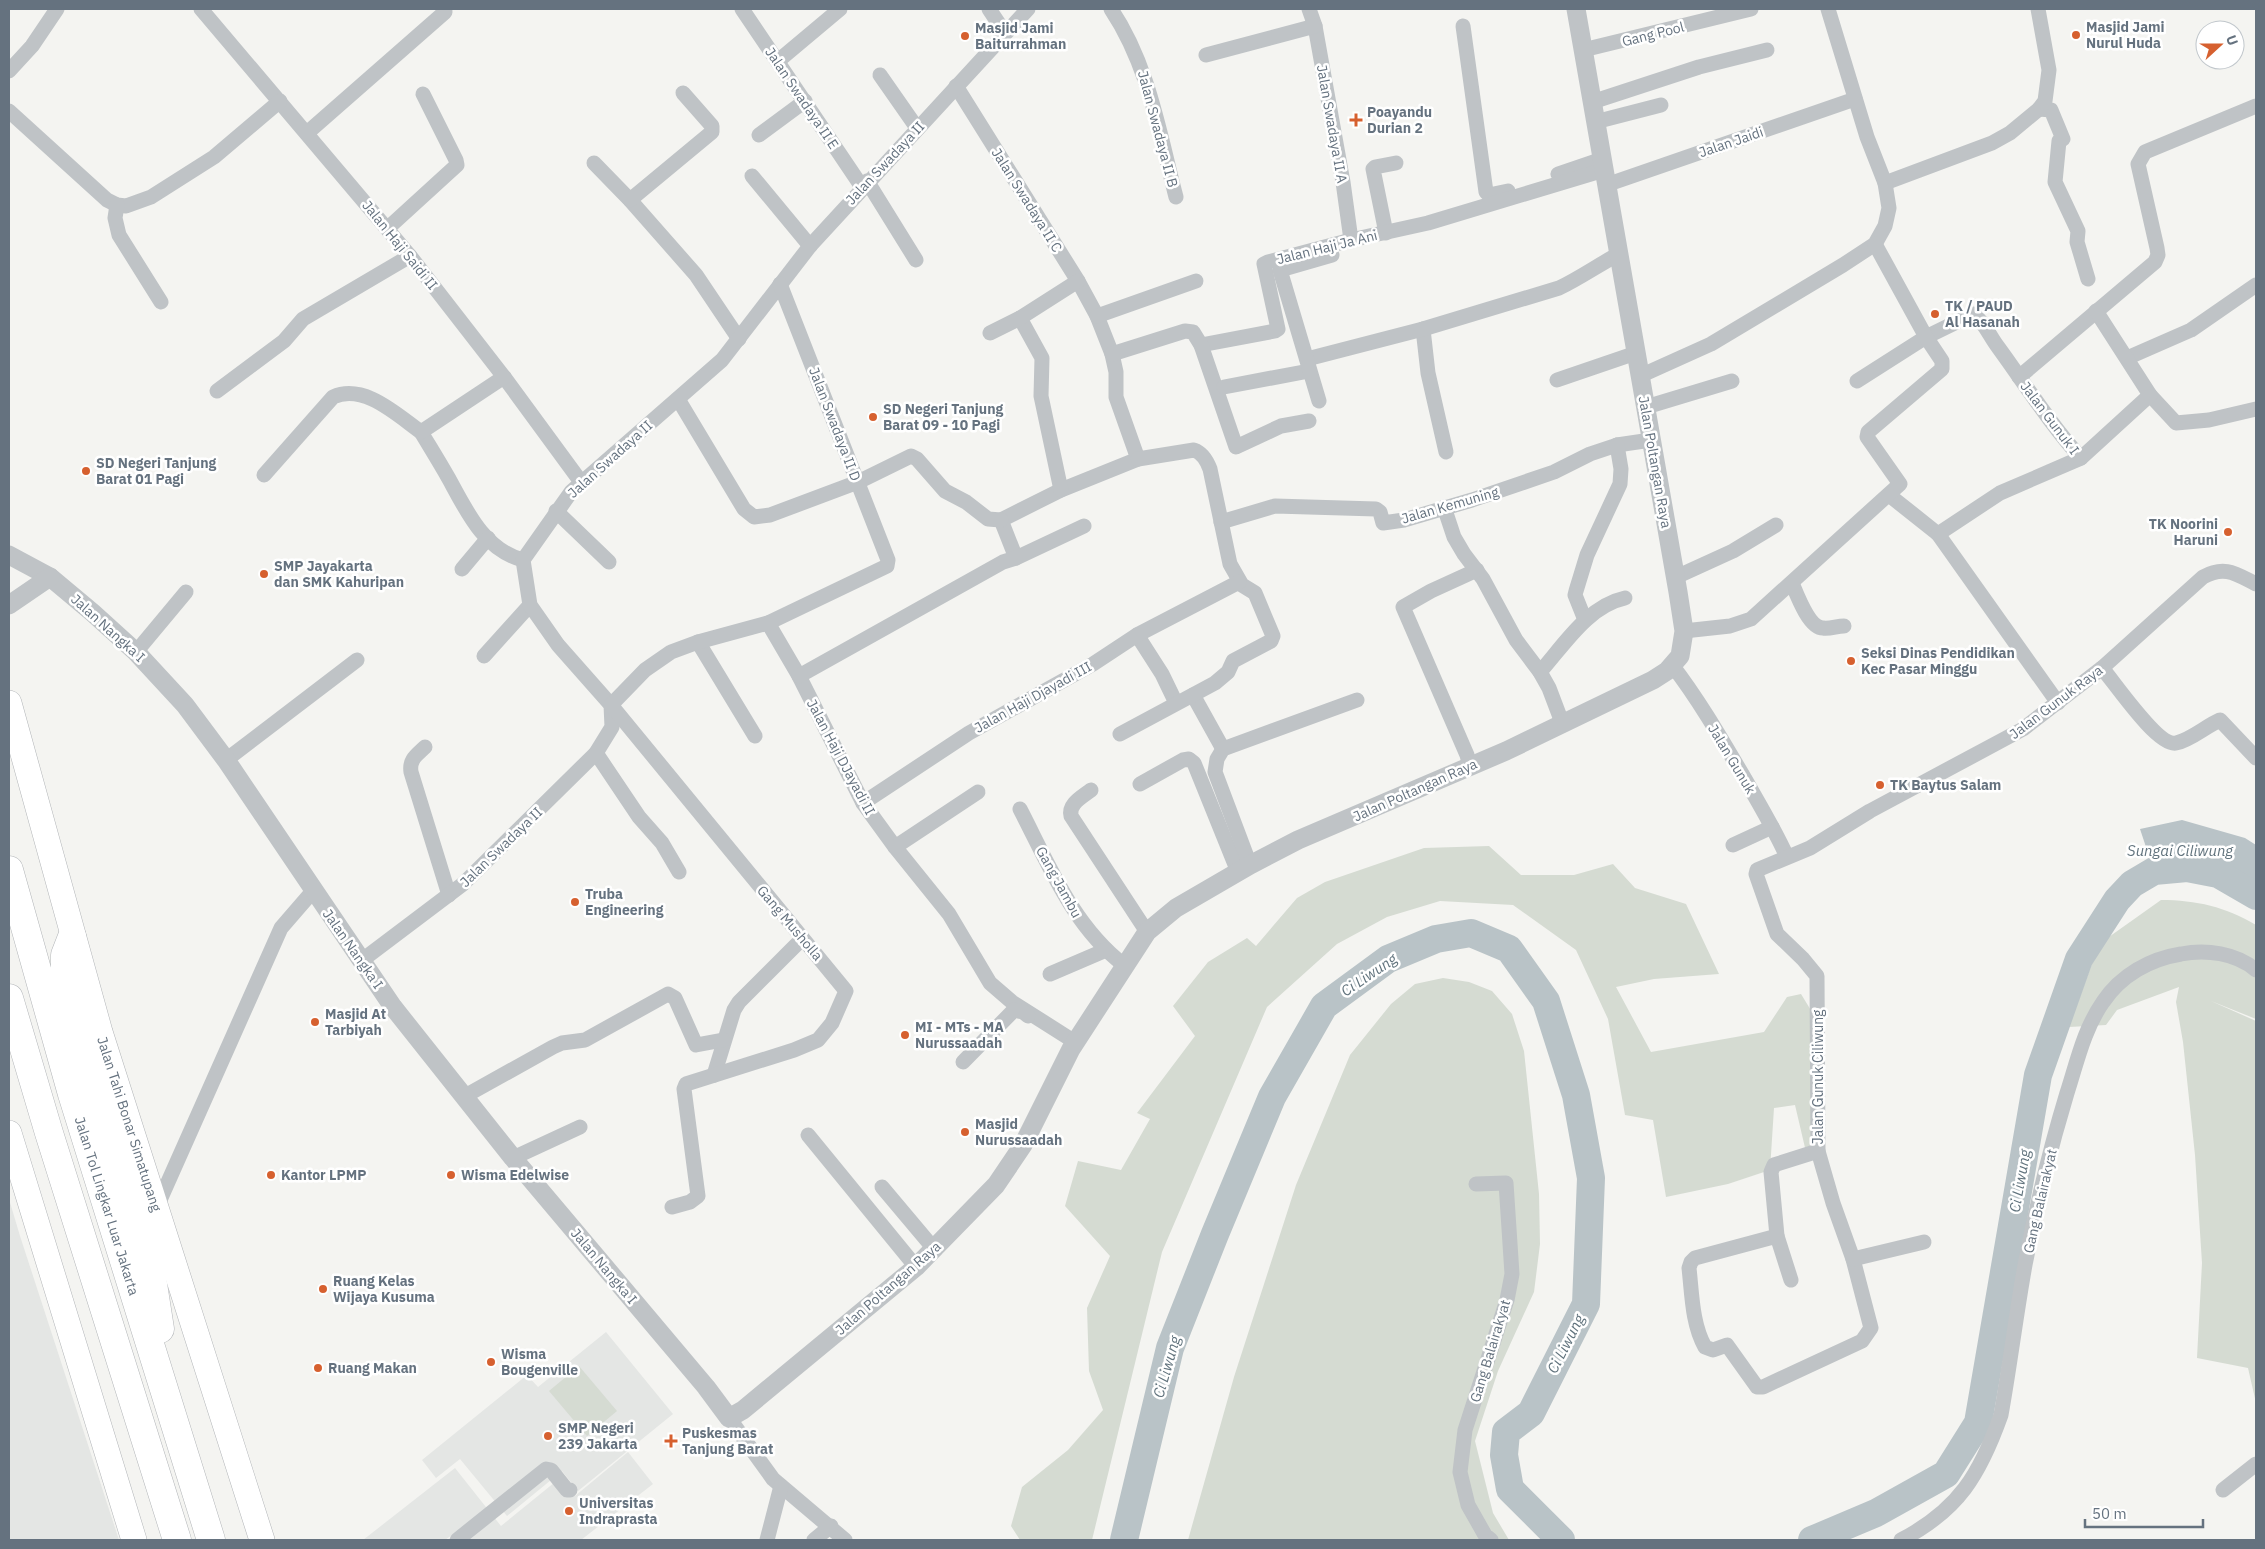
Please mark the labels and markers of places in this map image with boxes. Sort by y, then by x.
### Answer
place label: Masjid Jami Nurul Huda [2086,18,2165,52]
place label: Masjid Jami Baiturrahman [975,19,1066,53]
marker: Masjid Jami Nurul Huda [2070,29,2082,41]
marker: Masjid Jami Baiturrahman [959,30,971,42]
place label: Poayandu Durian 2 [1367,103,1432,137]
marker: Poayandu Durian 2 [1349,113,1363,127]
place label: TK / PAUD Al Hasanah [1945,297,2020,331]
marker: TK / PAUD Al Hasanah [1929,308,1941,320]
place label: SD Negeri Tanjung Barat 09 - 10 Pagi [883,400,1003,434]
marker: SD Negeri Tanjung Barat 09 - 10 Pagi [867,411,879,423]
place label: SD Negeri Tanjung Barat 01 Pagi [96,454,216,488]
marker: SD Negeri Tanjung Barat 01 Pagi [80,465,92,477]
place label: TK Noorini Haruni [2149,515,2218,549]
marker: TK Noorini Haruni [2222,526,2234,538]
place label: SMP Jayakarta dan SMK Kahuripan [274,557,404,591]
marker: SMP Jayakarta dan SMK Kahuripan [258,568,270,580]
place label: Seksi Dinas Pendidikan Kec Pasar Minggu [1861,644,2015,678]
marker: Seksi Dinas Pendidikan Kec Pasar Minggu [1845,655,1857,667]
place label: TK Baytus Salam [1890,776,2001,794]
marker: TK Baytus Salam [1874,779,1886,791]
place label: Truba Engineering [585,885,664,919]
marker: Truba Engineering [569,896,581,908]
place label: Masjid At Tarbiyah [325,1005,386,1039]
marker: Masjid At Tarbiyah [309,1016,321,1028]
place label: MI - MTs - MA Nurussaadah [915,1018,1004,1052]
marker: MI - MTs - MA Nurussaadah [899,1029,911,1041]
place label: Masjid Nurussaadah [975,1115,1062,1149]
marker: Masjid Nurussaadah [959,1126,971,1138]
place label: Kantor LPMP [281,1166,366,1184]
place label: Wisma Edelwise [461,1166,569,1184]
marker: Kantor LPMP [265,1169,277,1181]
marker: Wisma Edelwise [445,1169,457,1181]
place label: Ruang Kelas Wijaya Kusuma [333,1272,435,1306]
marker: Ruang Kelas Wijaya Kusuma [317,1283,329,1295]
place label: Wisma Bougenville [501,1345,578,1379]
marker: Wisma Bougenville [485,1356,497,1368]
place label: Ruang Makan [328,1359,417,1377]
marker: Ruang Makan [312,1362,324,1374]
place label: SMP Negeri 239 Jakarta [558,1419,637,1453]
place label: Puskesmas Tanjung Barat [682,1424,773,1458]
marker: SMP Negeri 239 Jakarta [542,1430,554,1442]
marker: Puskesmas Tanjung Barat [664,1434,678,1448]
place label: Universitas Indraprasta [579,1494,658,1528]
marker: Universitas Indraprasta [563,1505,575,1517]

